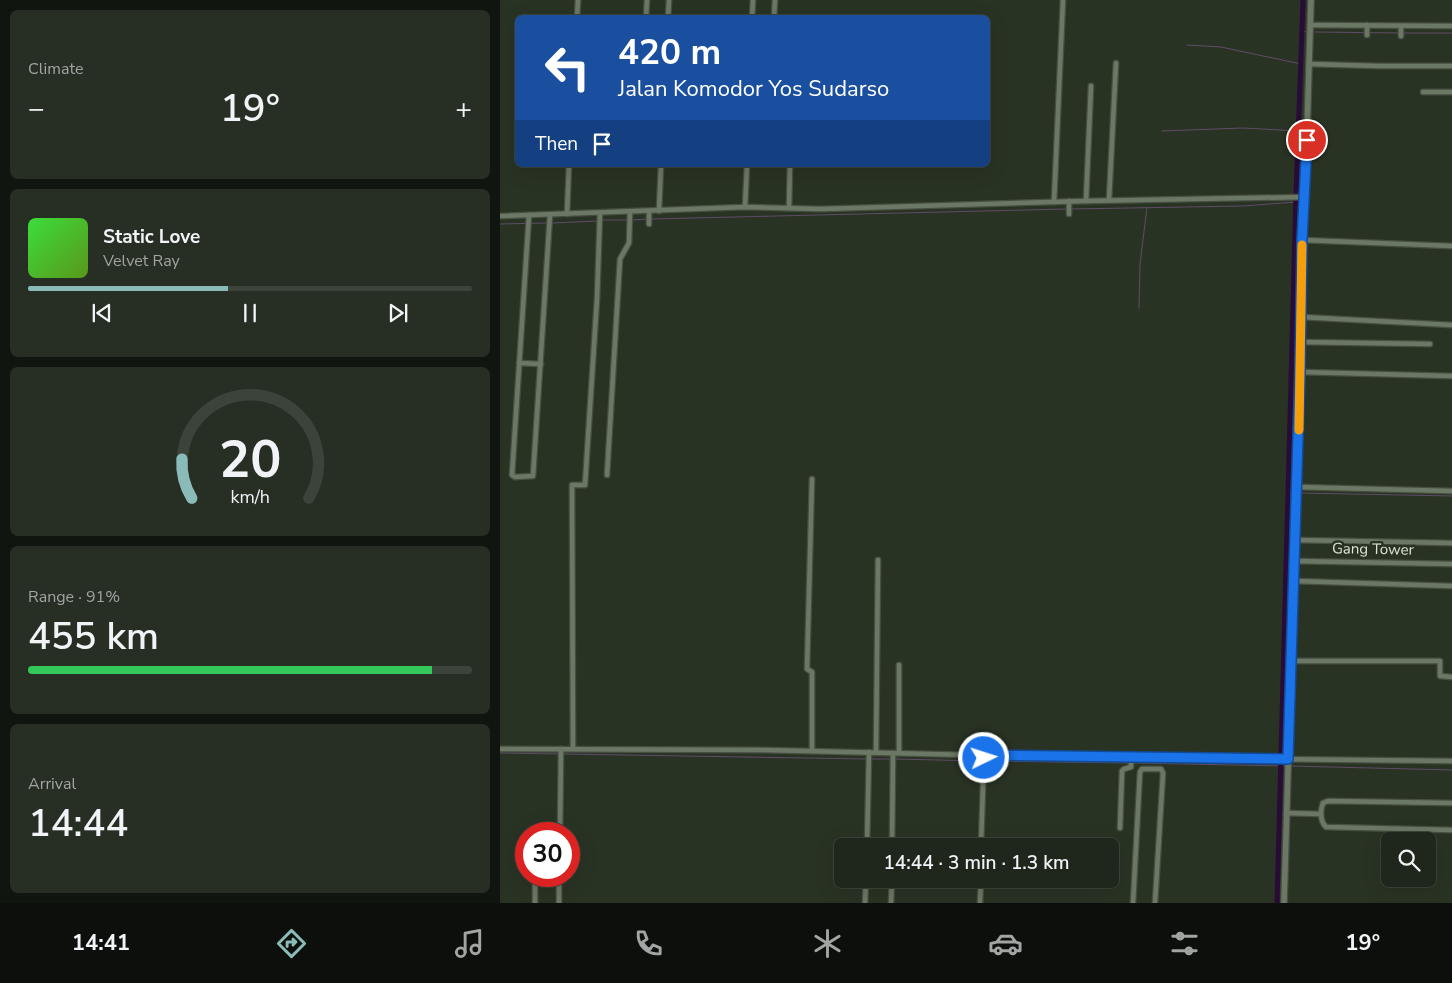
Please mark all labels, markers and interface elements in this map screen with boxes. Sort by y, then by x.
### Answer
text: 420 m [618,29,721,76]
icon: left [535,35,600,100]
text: Climate [28,58,83,80]
text: Jalan Komodor Yos Sudarso [618,74,889,104]
text: 19° [220,83,280,134]
text: − [28,90,45,128]
text: + [455,90,472,128]
pin [1286,119,1328,161]
icon: arrive [1293,126,1321,154]
icon: arrive [588,130,616,158]
text: Then [535,131,578,157]
text: Static Love [103,224,200,250]
text: Velvet Ray [103,250,180,272]
icon: previous [88,299,116,327]
icon: pause [236,299,264,327]
icon: next [384,299,412,327]
text: 20 [219,424,281,495]
text: km/h [230,485,270,509]
street label: Gang Tower [1332,538,1415,560]
text: Range · 91% [28,586,120,608]
text: 455 km [28,611,159,662]
position arrow [957,731,1009,783]
text: Arrival [28,773,76,795]
text: 14:44 [28,798,128,849]
speed limit sign: 30 [515,822,580,887]
map controls [1381,832,1436,887]
button: search [1381,832,1436,887]
text: 14:44 · 3 min · 1.3 km [883,850,1070,876]
icon: directions [274,926,309,961]
icon: music [452,926,487,961]
icon: phone [631,926,666,961]
icon: climate [810,926,845,961]
icon: car [988,926,1023,961]
icon: filters [1167,926,1202,961]
text: 14:41 [72,928,130,958]
text: 19° [1345,928,1380,958]

